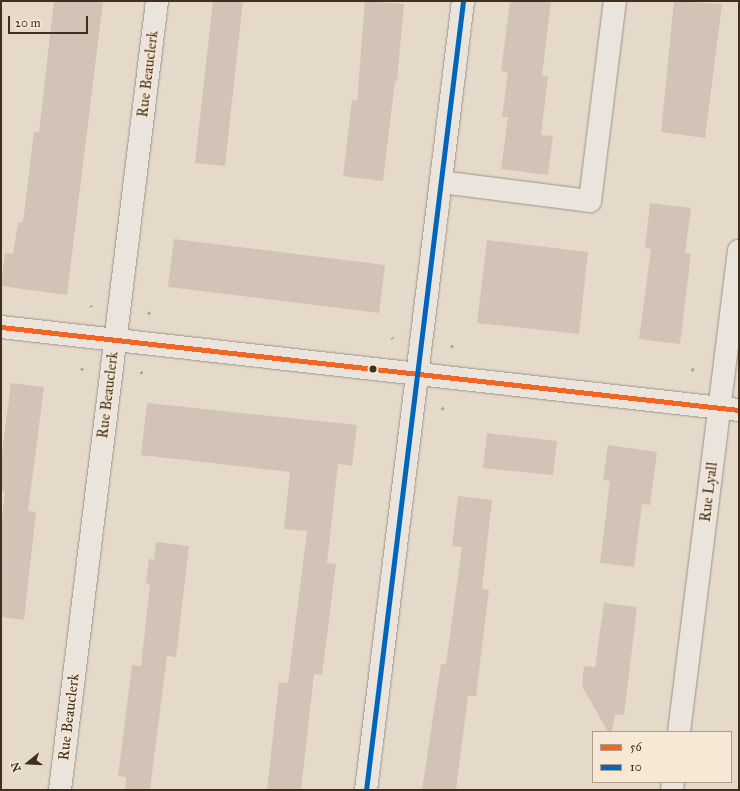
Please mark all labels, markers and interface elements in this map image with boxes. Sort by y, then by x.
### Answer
scale bar [10,8,90,34]
text: 20 m [15,16,41,30]
street label: Rue Beauclerk [134,30,162,118]
street label: Rue Beauclerk [94,351,122,439]
unlabelled marker [368,364,378,374]
street label: Rue Lyall [696,461,722,523]
street label: Rue Beauclerk [55,673,83,761]
legend [592,731,732,783]
text: 56 [630,740,642,754]
north arrow [8,743,48,783]
text: N [8,760,24,773]
text: 10 [630,760,642,774]

